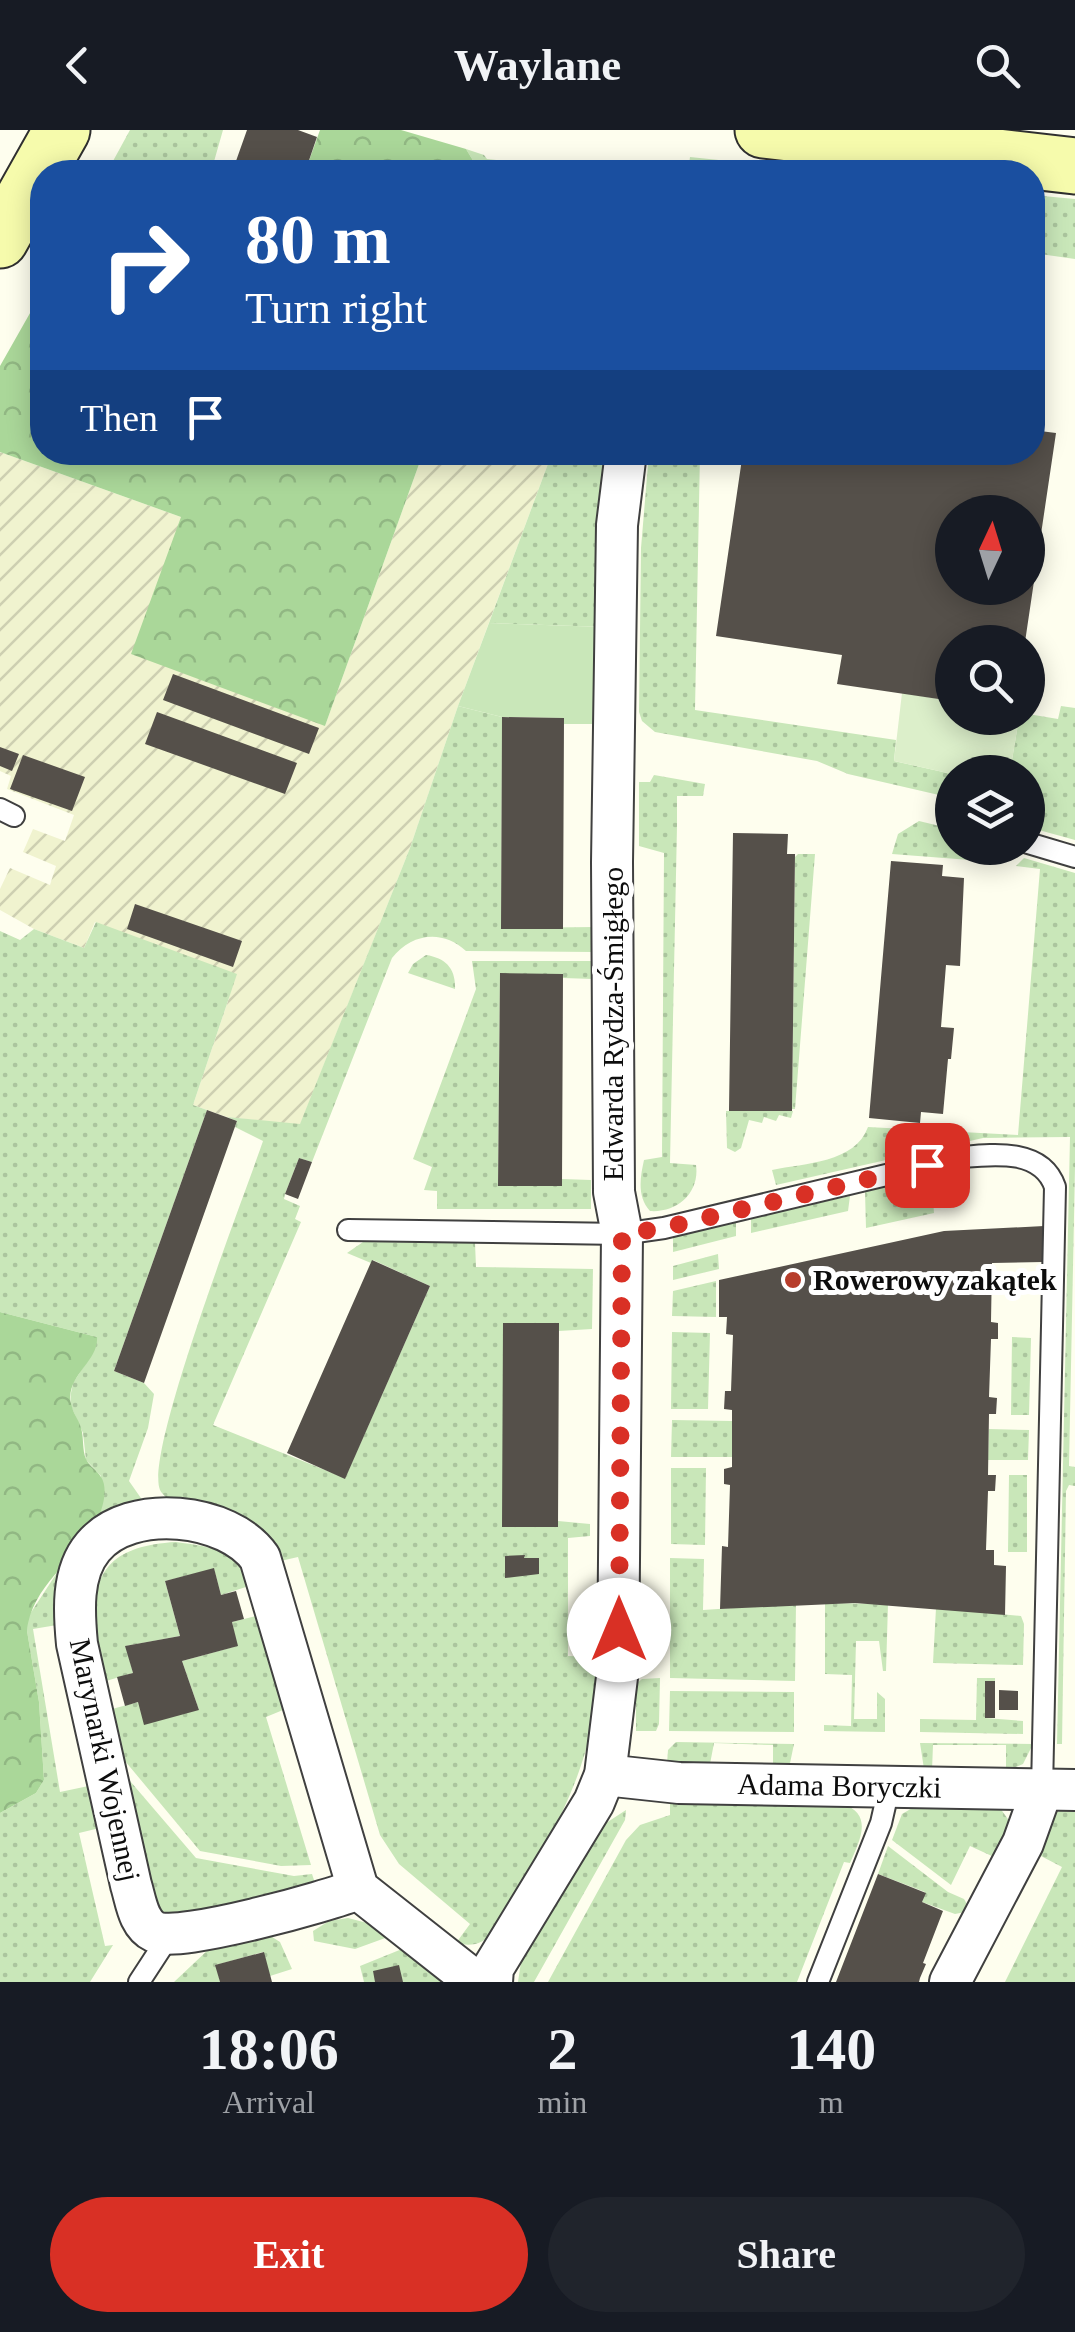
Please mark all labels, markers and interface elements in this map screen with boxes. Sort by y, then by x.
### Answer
icon: back [50,38,105,93]
icon: search [970,38,1025,93]
text: Waylane [454,40,621,90]
icon: right [80,200,210,330]
text: 80 m [245,201,391,278]
text: Turn right [245,283,427,333]
icon: arrive [178,390,233,445]
text: Then [80,397,158,439]
north arrow [935,495,1045,605]
map controls [935,495,1045,865]
button: search [935,625,1045,735]
button: layers [935,755,1045,865]
street label: Edwarda Rydza-Śmigłego [596,867,629,1181]
pin [885,1123,970,1208]
icon: arrive [900,1138,955,1193]
place label: Rowerowy zakątek [813,1263,1057,1296]
marker: Rowerowy zakątek [782,1269,804,1291]
position arrow [567,1578,671,1682]
street label: Marynarki Wojennej [64,1635,147,1885]
street label: Adama Boryczki [737,1767,942,1804]
text: 18:06 [199,2016,339,2082]
text: 2 [547,2016,577,2082]
text: 140 [786,2016,876,2082]
text: Arrival [223,2084,315,2120]
text: min [538,2084,587,2120]
text: m [819,2084,844,2120]
button: Exit [50,2197,528,2312]
button: Share [548,2197,1025,2312]

